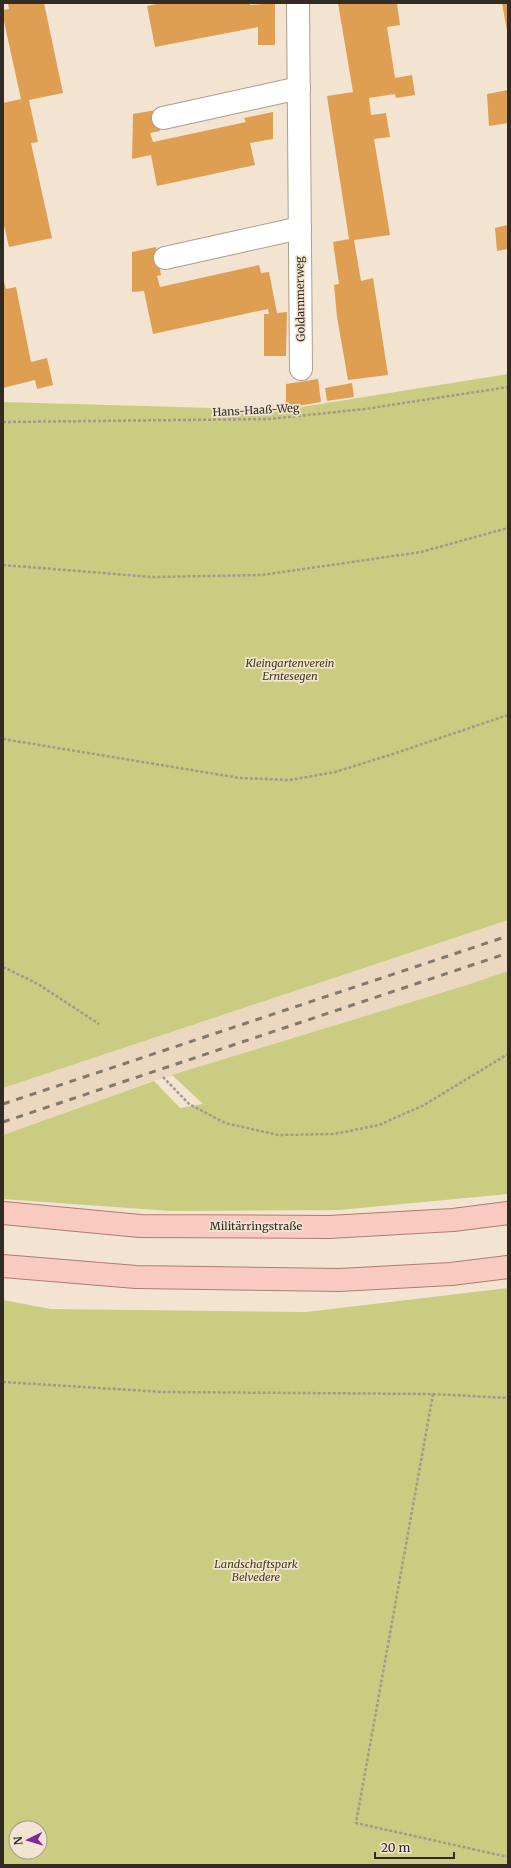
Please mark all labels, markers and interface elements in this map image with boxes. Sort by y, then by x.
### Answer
street label: Goldammerweg [292,256,308,342]
street label: Hans-Haaß-Weg [212,401,300,419]
park label: Kleingartenverein Erntesegen [244,656,335,683]
street label: Militärringstraße [210,1219,302,1233]
park label: Landschaftspark Belvedere [214,1557,298,1584]
north arrow [8,1820,48,1860]
scale bar [375,1834,454,1860]
text: N [11,1836,25,1846]
text: 20 m [381,1840,410,1855]

